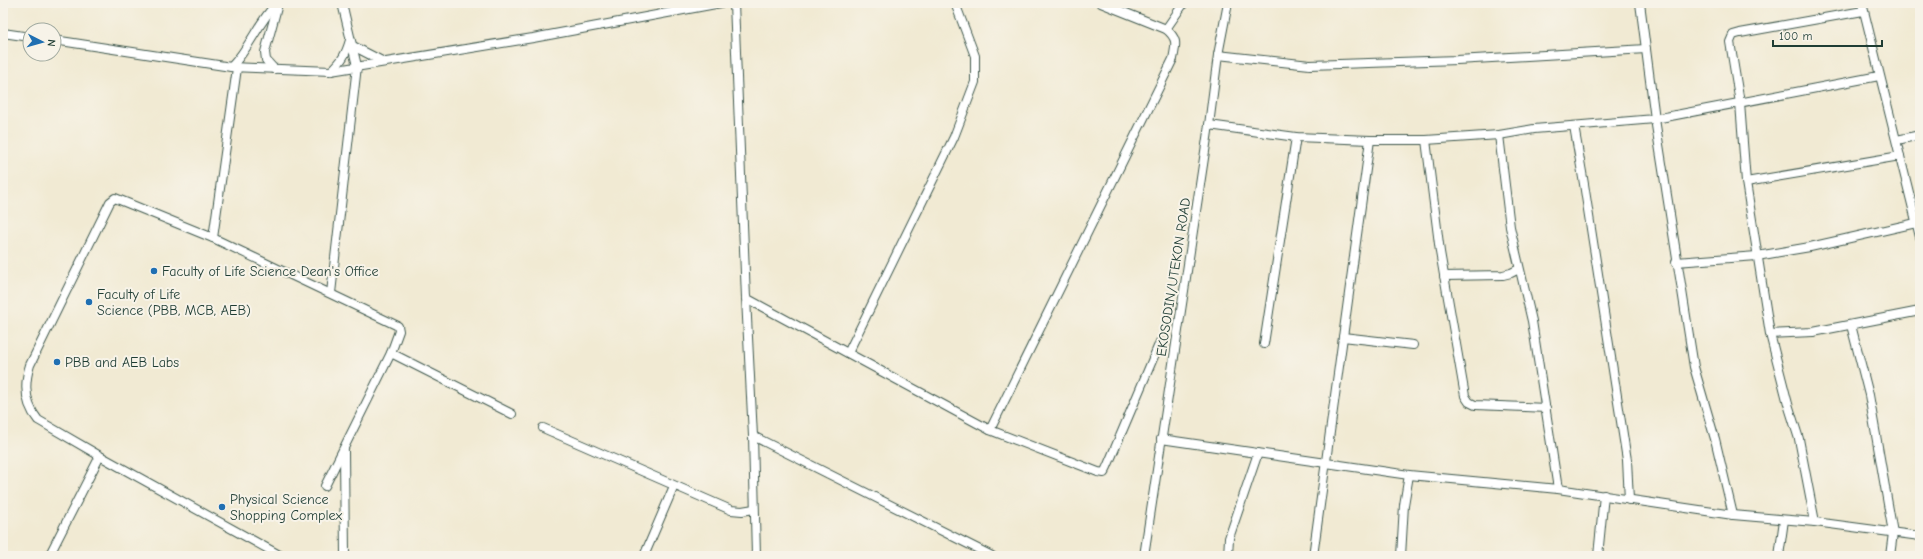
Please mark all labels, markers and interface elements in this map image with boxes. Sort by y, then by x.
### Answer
north arrow [22,22,62,62]
scale bar [1773,22,1882,48]
text: 100 m [1779,29,1812,43]
text: N [45,39,58,47]
street label: EKOSODIN/UTEKON ROAD [1153,196,1194,358]
place label: Faculty of Life Science Dean's Office [162,263,379,280]
marker: Faculty of Life Science Dean's Office [149,266,159,276]
place label: Faculty of Life Science (PBB, MCB, AEB) [97,286,251,319]
marker: Faculty of Life Science (PBB, MCB, AEB) [84,297,94,307]
place label: PBB and AEB Labs [65,354,179,371]
marker: PBB and AEB Labs [52,357,62,367]
place label: Physical Science Shopping Complex [230,491,343,524]
marker: Physical Science Shopping Complex [217,502,227,512]

